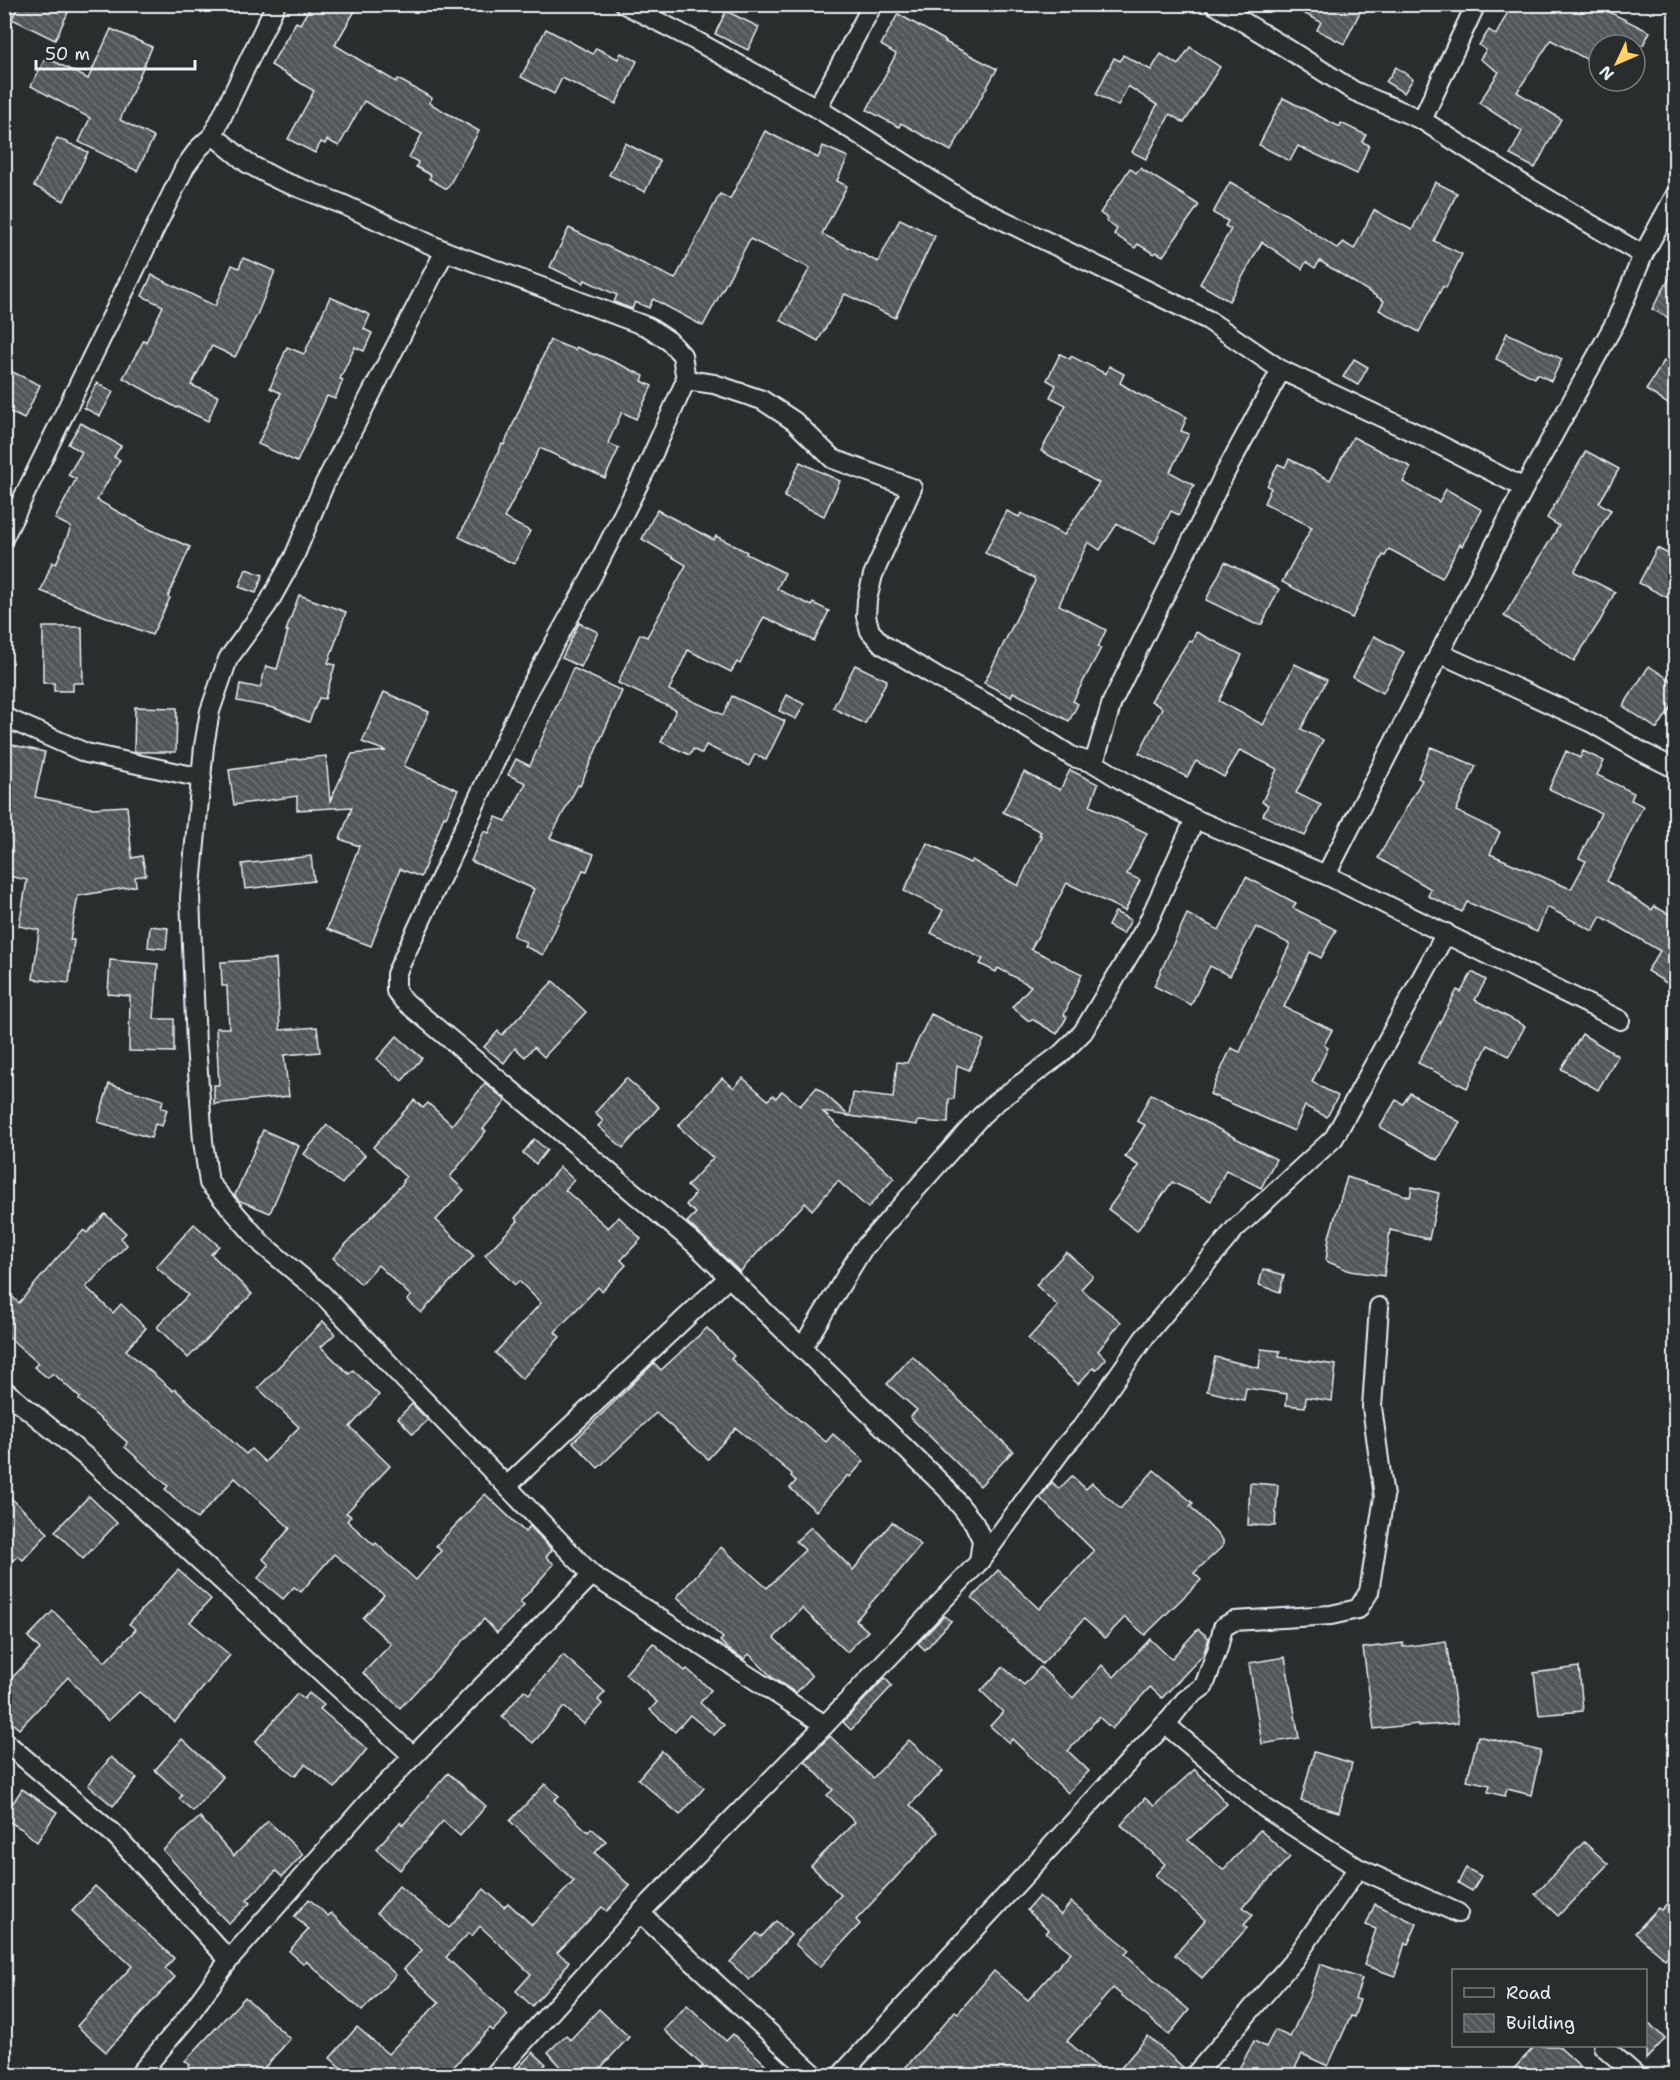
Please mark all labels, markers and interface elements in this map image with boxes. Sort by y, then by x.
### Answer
scale bar [36,33,195,71]
north arrow [1587,33,1647,93]
text: 50 m [45,42,90,66]
text: N [1595,61,1619,85]
legend [1452,1969,1647,2047]
text: Road [1506,1981,1551,2005]
text: Building [1506,2011,1575,2035]

